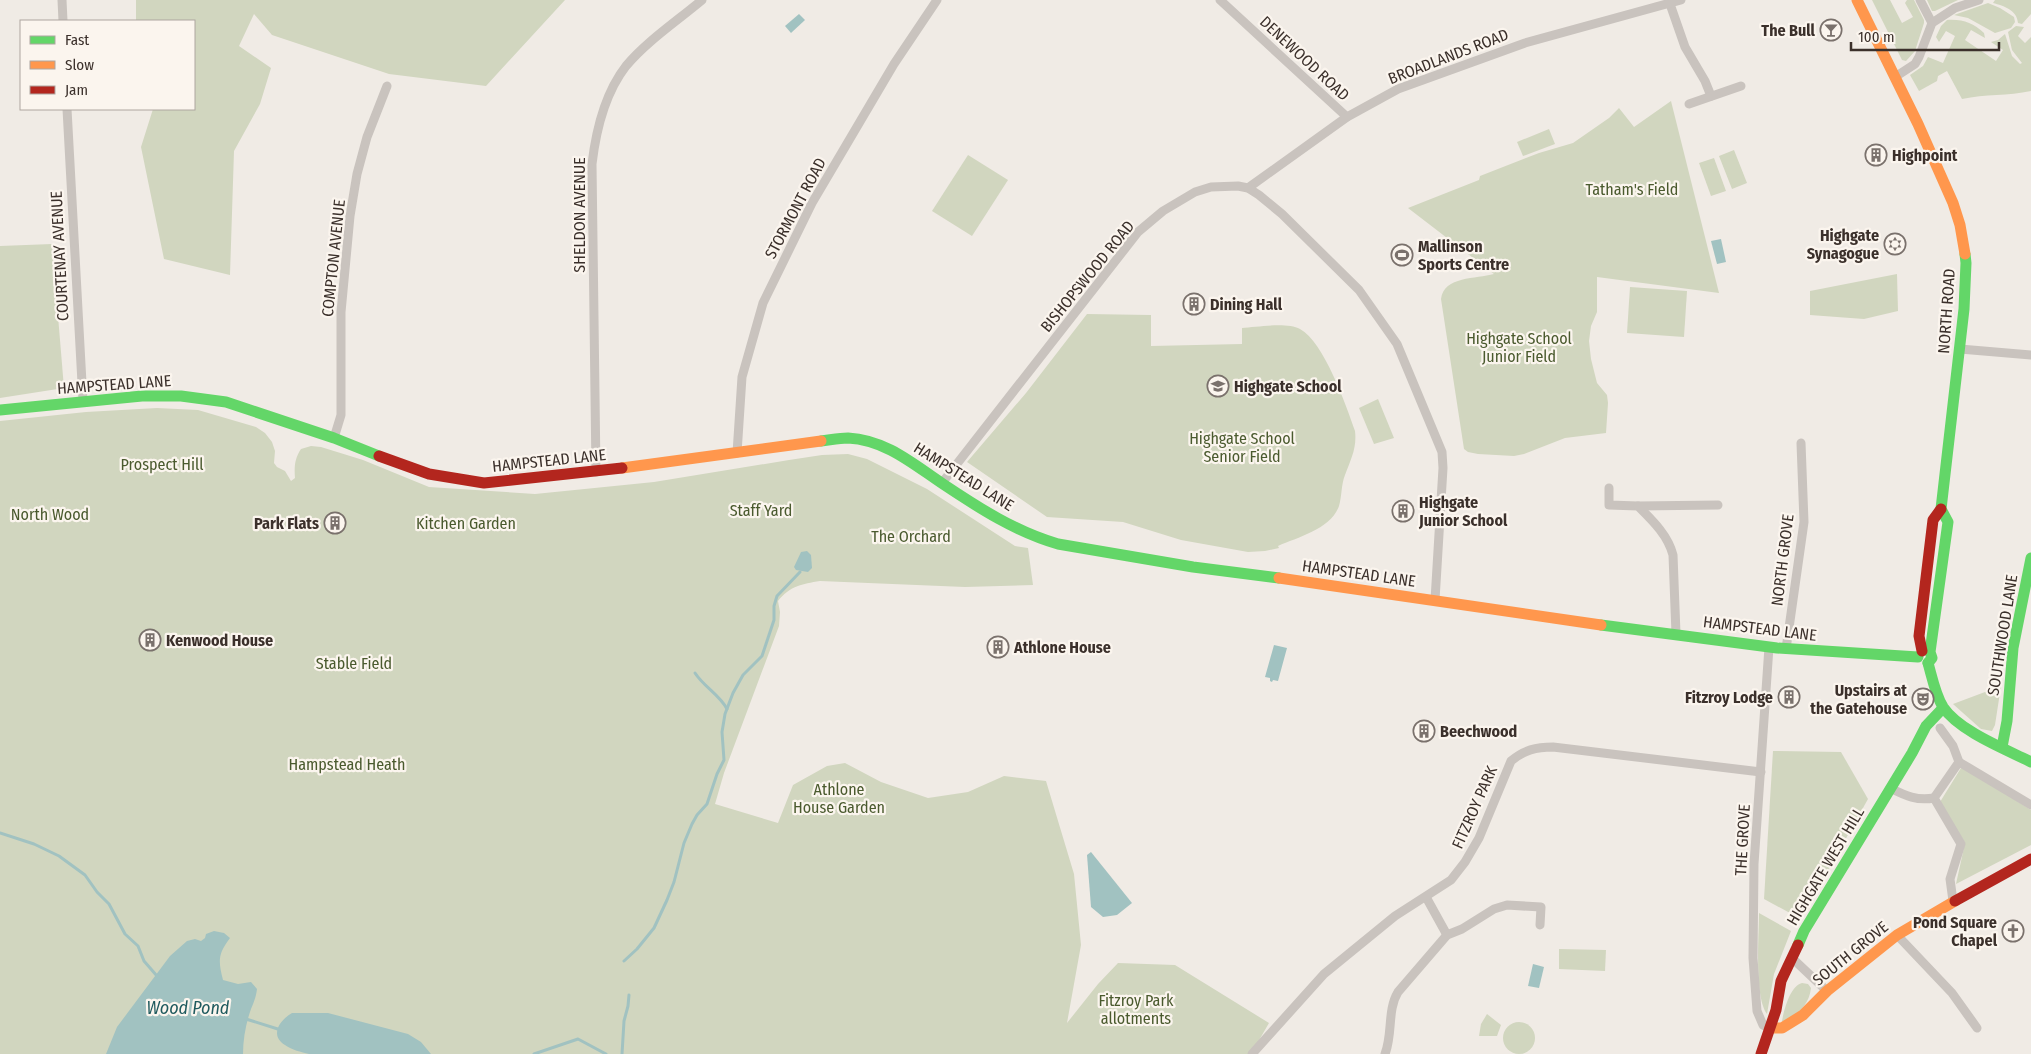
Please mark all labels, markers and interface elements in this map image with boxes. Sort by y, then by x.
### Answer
street label: DENEWOOD ROAD [1256,12,1353,105]
bar icon: The Bull [1819,18,1843,42]
legend [20,20,195,110]
scale bar [1851,20,1998,52]
place label: The Bull [1761,21,1816,40]
street label: BROADLANDS ROAD [1385,25,1511,88]
text: 100 m [1858,28,1895,46]
text: Fast [65,31,89,49]
text: Slow [65,56,94,74]
text: Jam [65,81,88,99]
building icon: Highpoint [1864,143,1888,167]
place label: Highpoint [1892,146,1958,165]
street label: STORMONT ROAD [761,155,830,262]
street label: SHELDON AVENUE [570,157,589,273]
park label: Tatham's Field [1586,180,1678,199]
street label: COURTENAY AVENUE [47,191,72,321]
street label: COMPTON AVENUE [318,198,349,318]
street label: BISHOPSWOOD ROAD [1037,217,1138,336]
place label: Highgate Synagogue [1807,226,1879,263]
synagogue icon: Highgate Synagogue [1883,232,1907,256]
place label: Mallinson Sports Centre [1418,237,1509,274]
sports icon: Mallinson Sports Centre [1390,243,1414,267]
street label: NORTH ROAD [1934,268,1959,354]
building icon: Dining Hall [1182,292,1206,316]
place label: Dining Hall [1210,295,1283,314]
park label: Highgate School Junior Field [1466,329,1572,366]
street label: HAMPSTEAD LANE [56,371,172,398]
school or university icon: Highgate School [1206,374,1230,398]
place label: Highgate School [1234,377,1342,396]
park label: Highgate School Senior Field [1189,429,1295,466]
street label: HAMPSTEAD LANE [910,438,1017,515]
street label: HAMPSTEAD LANE [491,445,607,476]
park label: Prospect Hill [121,455,203,474]
place label: Highgate Junior School [1418,493,1508,530]
building icon: Highgate Junior School [1391,499,1415,523]
park label: Staff Yard [730,501,792,520]
park label: North Wood [11,505,89,524]
building icon: Park Flats [323,511,347,535]
street label: NORTH GROVE [1767,513,1798,607]
place label: Park Flats [254,514,319,533]
park label: Kitchen Garden [416,514,516,533]
park label: The Orchard [871,527,951,546]
street label: HAMPSTEAD LANE [1301,556,1417,591]
street label: SOUTHWOOD LANE [1984,573,2021,697]
street label: HAMPSTEAD LANE [1702,612,1818,645]
building icon: Kenwood House [138,628,162,652]
place label: Kenwood House [166,631,273,650]
building icon: Athlone House [986,635,1010,659]
place label: Athlone House [1013,638,1111,657]
park label: Stable Field [316,654,392,673]
place label: Upstairs at the Gatehouse [1810,681,1907,718]
building icon: Fitzroy Lodge [1777,685,1801,709]
theatre icon: Upstairs at the Gatehouse [1911,687,1935,711]
place label: Fitzroy Lodge [1685,688,1773,707]
building icon: Beechwood [1412,719,1436,743]
place label: Beechwood [1440,722,1517,741]
park label: Hampstead Heath [288,755,406,774]
street label: FITZROY PARK [1448,762,1501,852]
park label: Athlone House Garden [793,780,885,817]
street label: THE GROVE [1731,804,1754,876]
street label: HIGHGATE WEST HILL [1783,804,1868,929]
place label: Pond Square Chapel [1913,913,1998,950]
street label: SOUTH GROVE [1809,917,1892,990]
church icon: Pond Square Chapel [2001,919,2025,943]
park label: Fitzroy Park allotments [1099,991,1174,1028]
water label: Wood Pond [147,997,230,1019]

